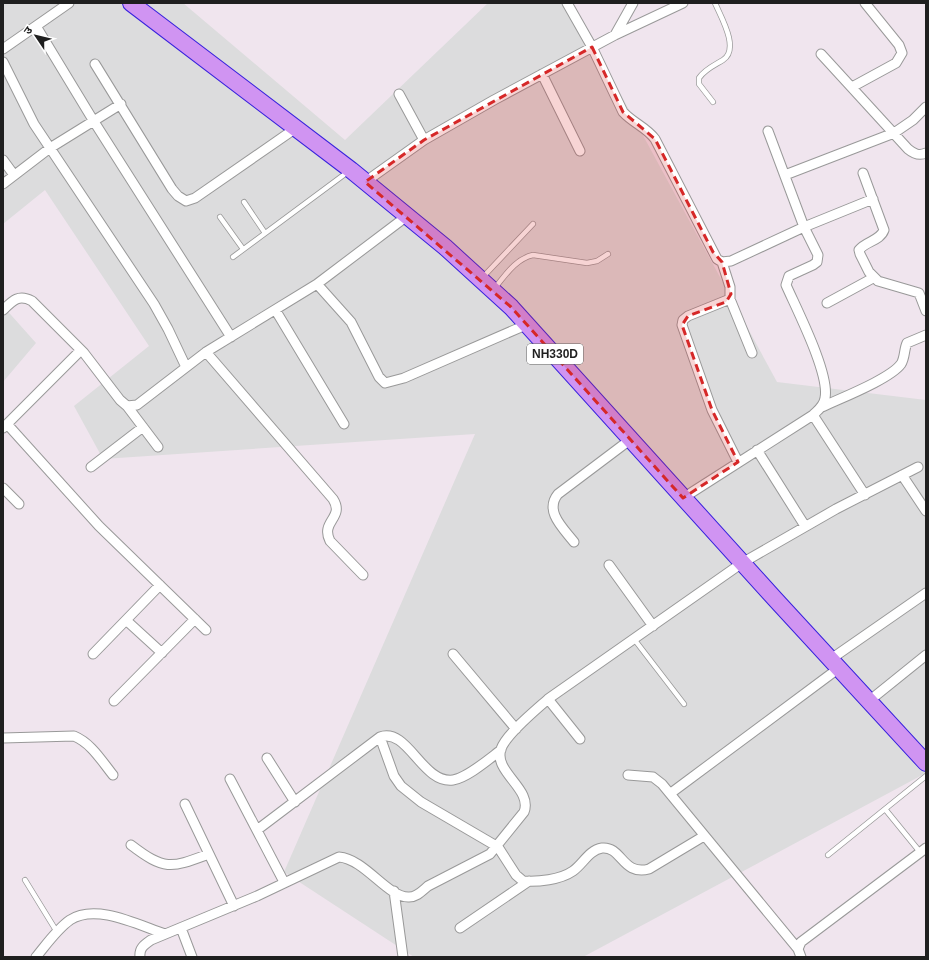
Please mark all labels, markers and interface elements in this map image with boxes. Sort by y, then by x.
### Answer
north arrow [16,16,56,56]
text: उ [21,24,35,36]
road number: NH330D [527,344,583,364]

